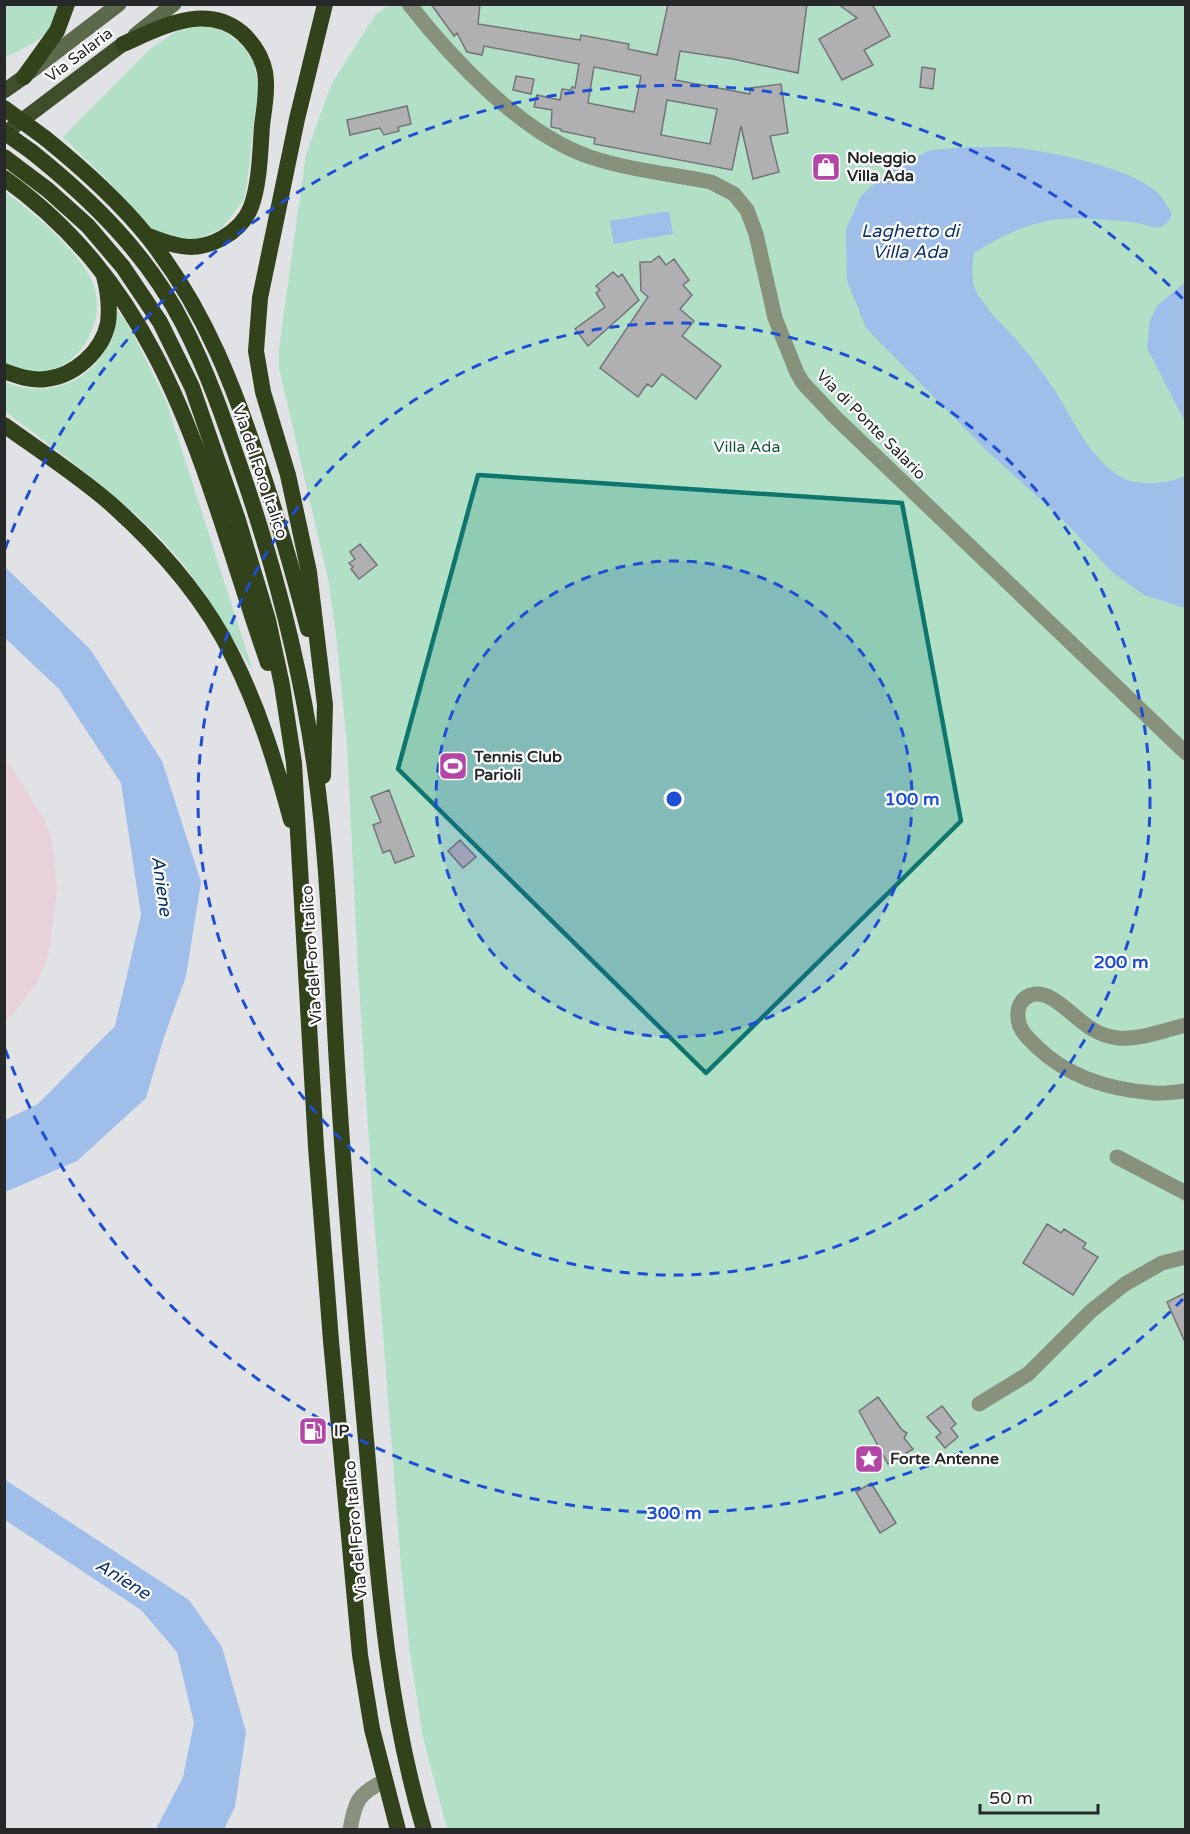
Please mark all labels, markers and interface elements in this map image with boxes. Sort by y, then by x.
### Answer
street label: Via Salaria [41,23,117,87]
place label: Noleggio Villa Ada [847,148,917,186]
shop icon: Noleggio Villa Ada [810,151,842,183]
water label: Laghetto di Villa Ada [861,220,962,263]
street label: Via di Ponte Salario [812,366,930,484]
street label: Via del Foro Italico [228,403,292,541]
park label: Villa Ada [714,437,780,457]
place label: Tennis Club Parioli [473,747,562,785]
sports icon: Tennis Club Parioli [437,750,469,782]
text: 100 m [884,788,940,810]
centre of rings [664,789,684,809]
water label: Aniene [147,855,177,918]
street label: Via del Foro Italico [297,885,327,1025]
text: 200 m [1093,951,1149,973]
fuel station icon: IP [297,1415,329,1447]
place label: IP [334,1421,350,1441]
place icon: Forte Antenne [853,1443,885,1475]
place label: Forte Antenne [890,1449,999,1469]
street label: Via del Foro Italico [340,1460,372,1600]
text: 300 m [646,1502,702,1524]
water label: Aniene [92,1554,155,1605]
scale bar [980,1777,1098,1815]
text: 50 m [989,1787,1033,1809]

